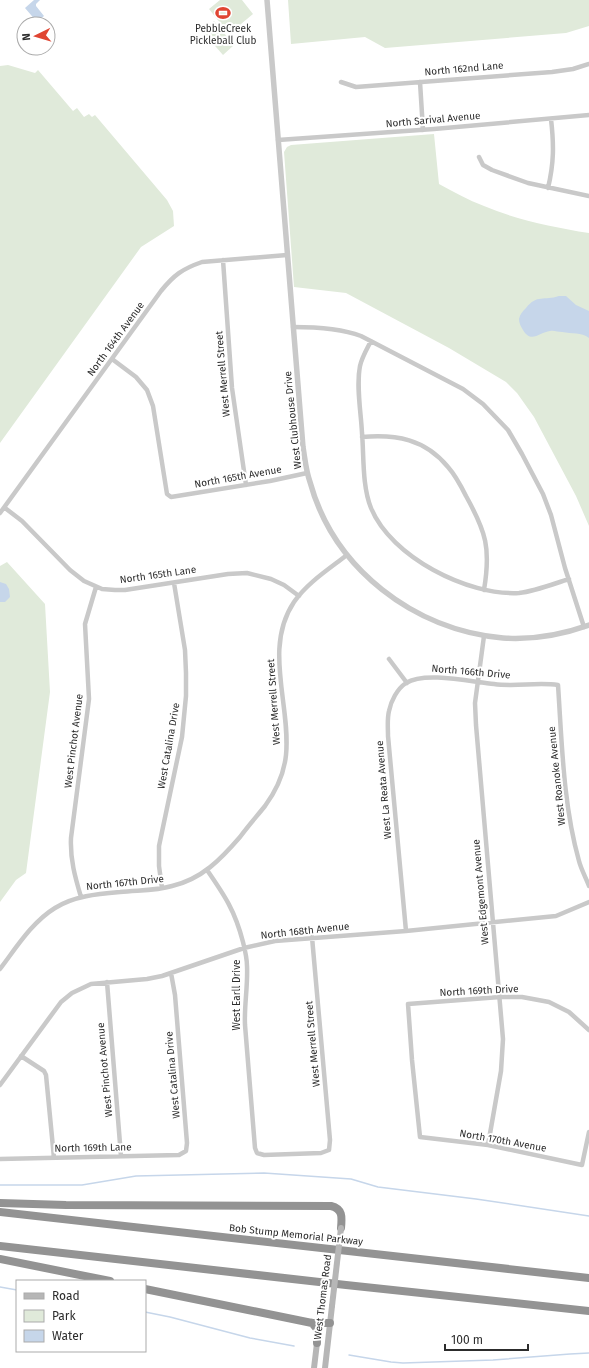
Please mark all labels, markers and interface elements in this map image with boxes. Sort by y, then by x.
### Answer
sports icon: PebbleCreek Pickleball Club [214,4,232,22]
north arrow [16,16,56,56]
place label: PebbleCreek Pickleball Club [190,23,256,47]
text: N [20,33,33,41]
street label: North 162nd Lane [424,60,504,78]
street label: North Sarival Avenue [385,110,481,130]
street label: North 164th Avenue [85,299,147,379]
street label: West Merrell Street [213,330,233,417]
street label: West Clubhouse Drive [282,370,304,470]
street label: North 165th Avenue [193,463,283,491]
street label: North 165th Lane [119,564,197,586]
street label: West Merrell Street [265,658,283,745]
street label: North 166th Drive [431,663,511,681]
street label: West Pinchot Avenue [62,693,86,789]
street label: West Catalina Drive [155,702,183,790]
street label: West Roanoke Avenue [546,726,568,826]
street label: West La Reata Avenue [374,740,394,840]
street label: West Edgemont Avenue [470,839,492,945]
street label: North 167th Drive [86,873,164,893]
street label: North 168th Avenue [260,920,350,942]
street label: West Earll Drive [231,959,243,1031]
street label: North 169th Drive [439,983,519,999]
street label: West Merrell Street [303,1000,323,1087]
street label: West Pinchot Avenue [95,1022,115,1118]
street label: West Catalina Drive [163,1031,183,1119]
street label: North 170th Avenue [459,1127,547,1155]
street label: North 169th Lane [54,1141,132,1155]
street label: Bob Stump Memorial Parkway [228,1222,364,1248]
street label: West Thomas Road [312,1254,334,1340]
legend [16,1280,146,1352]
text: Road [52,1289,80,1303]
text: Park [52,1309,76,1323]
scale bar [445,1326,528,1352]
text: Water [52,1329,84,1343]
text: 100 m [451,1333,483,1347]

